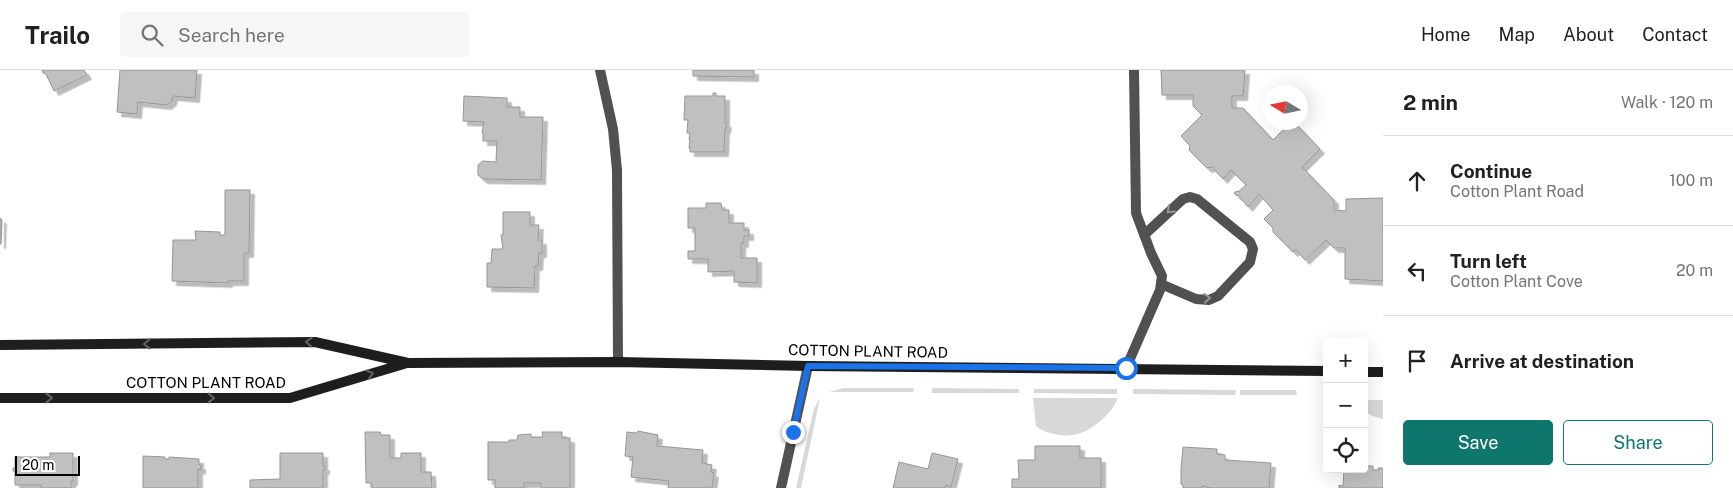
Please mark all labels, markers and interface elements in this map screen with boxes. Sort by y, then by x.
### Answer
search box [120,12,470,57]
text: Trailo [25,21,90,49]
icon: search [138,21,166,49]
text: Search here [178,24,285,46]
text: Home [1421,24,1471,45]
text: Map [1499,24,1535,45]
text: About [1563,24,1614,45]
text: Contact [1642,24,1708,45]
north arrow [1263,85,1308,130]
text: 2 min [1403,90,1458,115]
text: Walk · 120 m [1621,93,1713,112]
text: Continue [1450,160,1532,182]
icon: ahead [1403,167,1431,195]
text: 100 m [1669,171,1713,190]
text: Cotton Plant Road [1450,182,1584,201]
one-way arrow [1167,205,1176,214]
text: Turn left [1450,250,1527,272]
icon: left [1403,257,1431,285]
text: 20 m [1676,261,1713,280]
text: Cotton Plant Cove [1450,272,1583,291]
one-way arrow [1203,293,1211,304]
one-way arrow [305,337,313,347]
map controls [1323,338,1368,473]
button: + [1323,338,1368,383]
one-way arrow [143,339,150,349]
street label: COTTON PLANT ROAD [788,341,948,361]
icon: arrive [1403,347,1431,375]
text: Arrive at destination [1450,350,1634,372]
route start [1115,357,1138,380]
one-way arrow [366,369,375,380]
street label: COTTON PLANT ROAD [126,374,286,391]
button: − [1323,383,1368,428]
one-way arrow [45,393,53,403]
one-way arrow [208,393,215,403]
button: Save [1403,420,1553,465]
button: Share [1563,420,1713,465]
route end [782,421,805,444]
button: locate [1323,428,1368,473]
scale bar [15,453,80,476]
text: 20 m [22,457,54,473]

